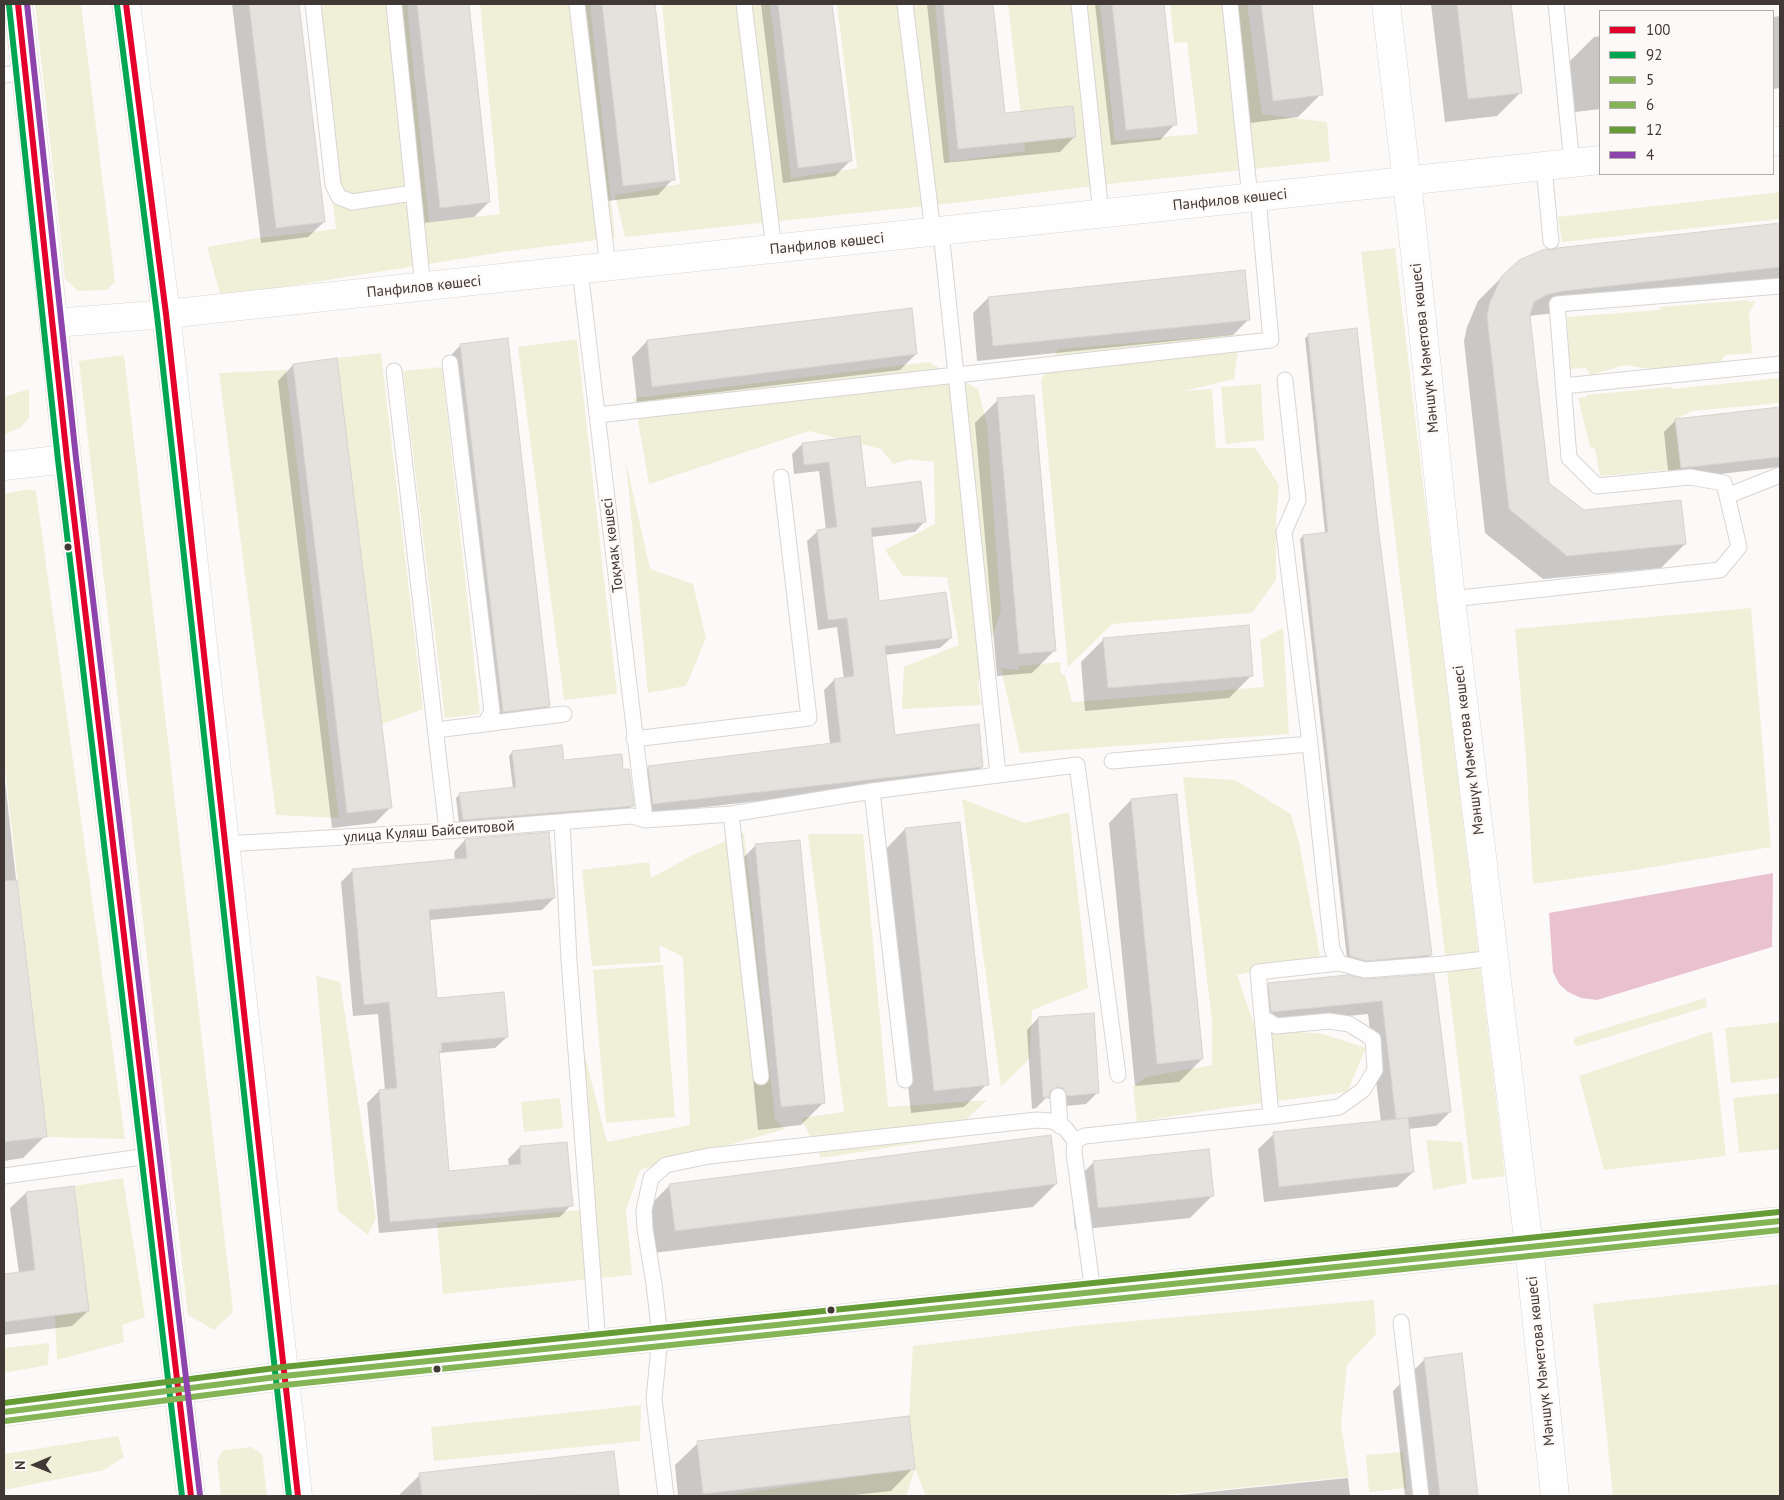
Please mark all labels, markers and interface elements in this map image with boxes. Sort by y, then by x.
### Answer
legend [1599,10,1774,175]
text: 100 [1646,20,1671,39]
text: 92 [1646,45,1662,64]
text: 5 [1646,70,1654,89]
text: 6 [1646,95,1654,114]
text: 12 [1646,120,1662,139]
text: 4 [1646,145,1654,164]
street label: Панфилов көшесі [1172,185,1288,215]
street label: Панфилов көшесі [769,229,885,259]
street label: Мәншүк Мәметова көшесі [1407,262,1443,434]
street label: Панфилов көшесі [366,272,482,302]
street label: Тоқмақ көшесі [598,497,628,593]
unlabelled marker [63,542,73,552]
street label: Мәншүк Мәметова көшесі [1450,664,1488,836]
street label: улица Куляш Байсеитовой [343,817,515,847]
street label: Мәншүк Мәметова көшесі [1523,1275,1559,1447]
unlabelled marker [826,1305,836,1315]
unlabelled marker [432,1364,442,1374]
north arrow [10,1440,60,1490]
text: N [11,1461,29,1470]

